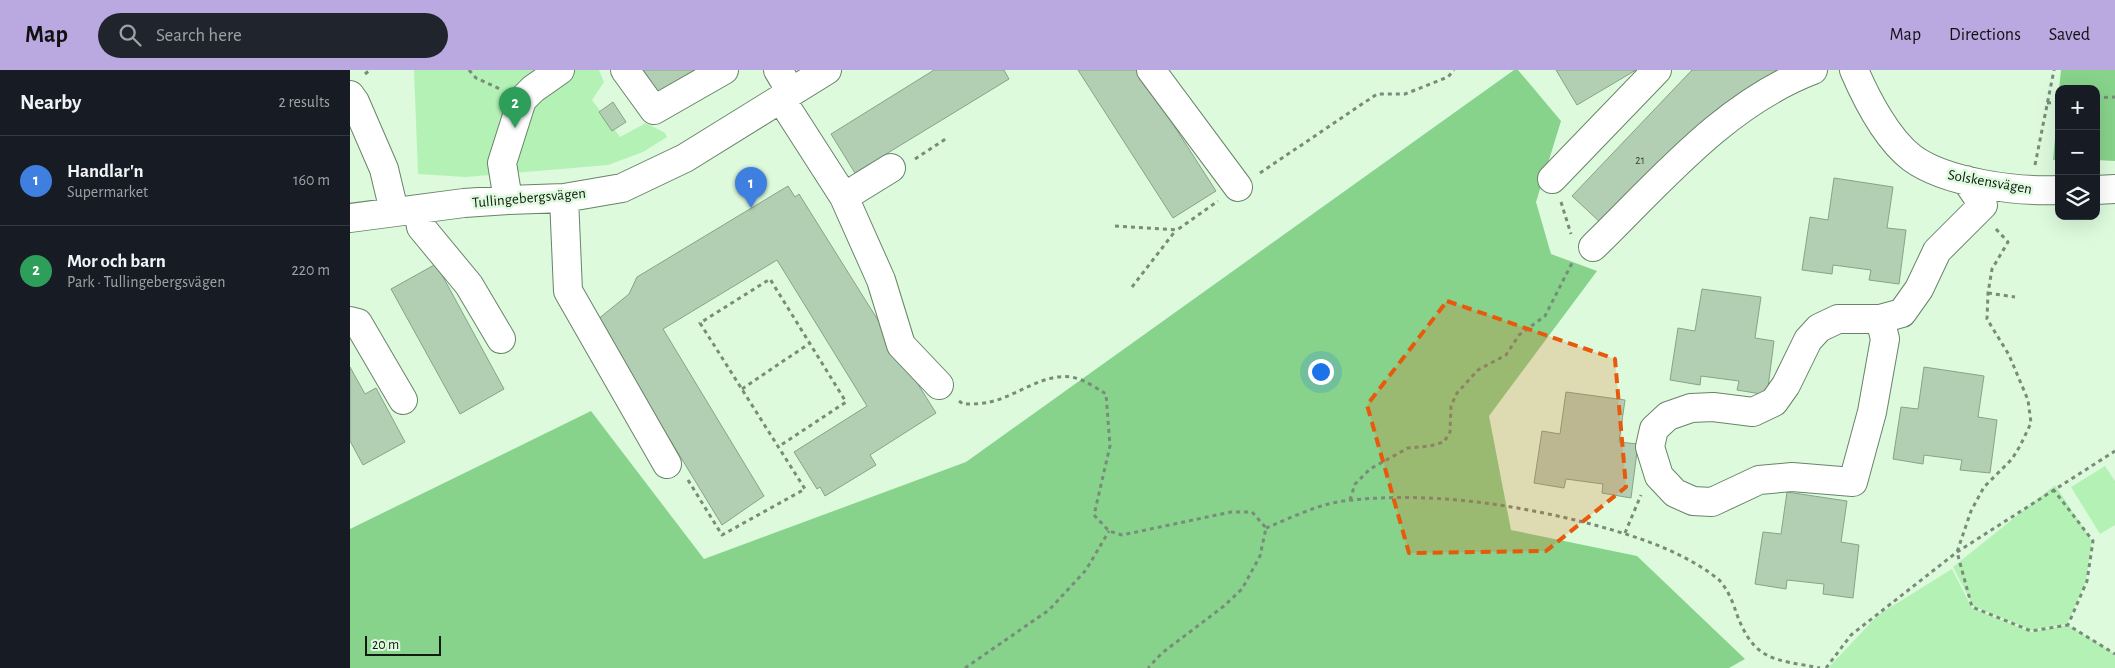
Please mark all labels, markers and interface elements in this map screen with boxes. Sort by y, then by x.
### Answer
search box [98,13,448,58]
icon: search [116,21,144,49]
text: Map [25,23,68,47]
text: Search here [156,26,242,45]
text: Map [1890,26,1921,44]
text: Directions [1949,26,2021,44]
text: Saved [2049,26,2090,44]
map controls [2055,85,2100,220]
button: + [2055,85,2100,130]
pin: 2 [499,87,531,128]
text: Nearby [20,92,81,113]
text: 2 results [278,94,330,110]
button: − [2055,130,2100,175]
house number: 21 [1635,154,1645,166]
text: Handlar'n [67,162,144,181]
pin: 1 [735,167,767,208]
street label: Solskensvägen [1947,167,2033,197]
text: 1 [33,172,39,188]
text: 160 m [293,172,330,188]
button: layers [2055,175,2100,220]
text: Supermarket [67,184,148,200]
street label: Tullingebergsvägen [471,186,587,210]
text: Mor och barn [67,252,166,271]
text: 2 [32,262,40,278]
text: 220 m [292,262,330,278]
text: Park · Tullingebergsvägen [67,274,225,290]
your location [1308,359,1334,385]
scale bar [365,633,441,656]
text: 20 m [372,638,399,652]

